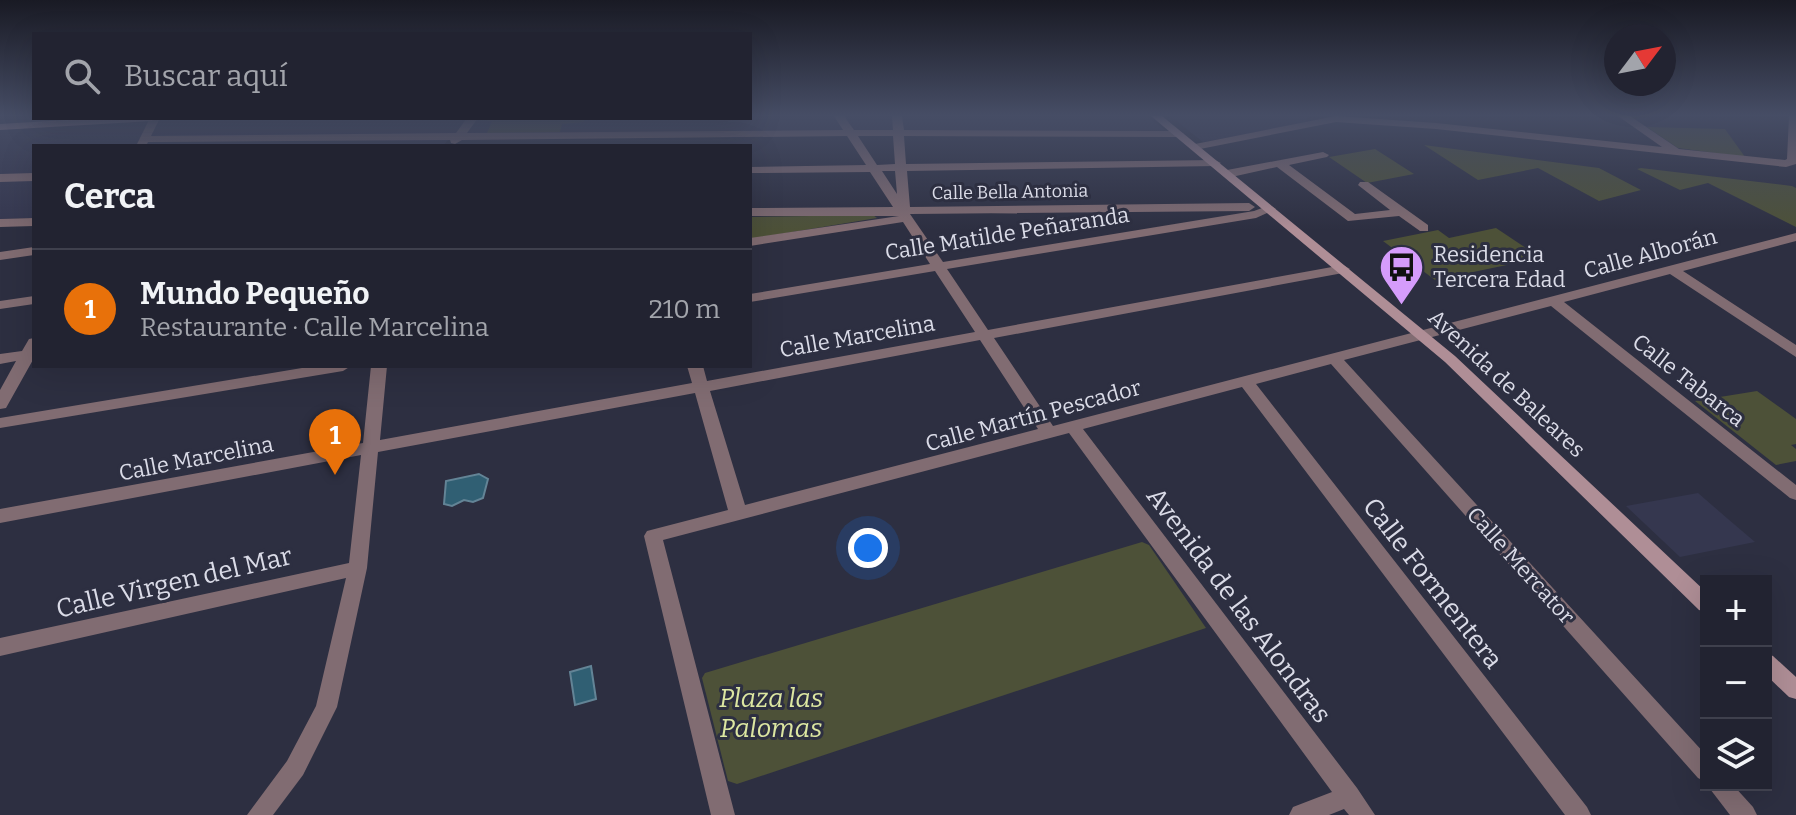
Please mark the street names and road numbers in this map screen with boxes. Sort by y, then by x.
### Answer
street label: Calle Bella Antonia [932,180,1089,204]
street label: Calle Matilde Peñaranda [883,201,1131,266]
street label: Calle Alborán [1581,223,1720,284]
street label: Avenida de Baleares [1423,304,1591,463]
street label: Calle Marcelina [777,310,937,363]
street label: Calle Tabarca [1627,328,1750,433]
street label: Calle Martín Pescador [922,374,1144,457]
street label: Calle Marcelina [116,430,276,487]
street label: Avenida de las Alondras [1140,481,1337,729]
street label: Calle Formentera [1356,492,1509,675]
street label: Calle Mercator [1461,501,1580,630]
street label: Calle Virgen del Mar [53,540,296,625]

